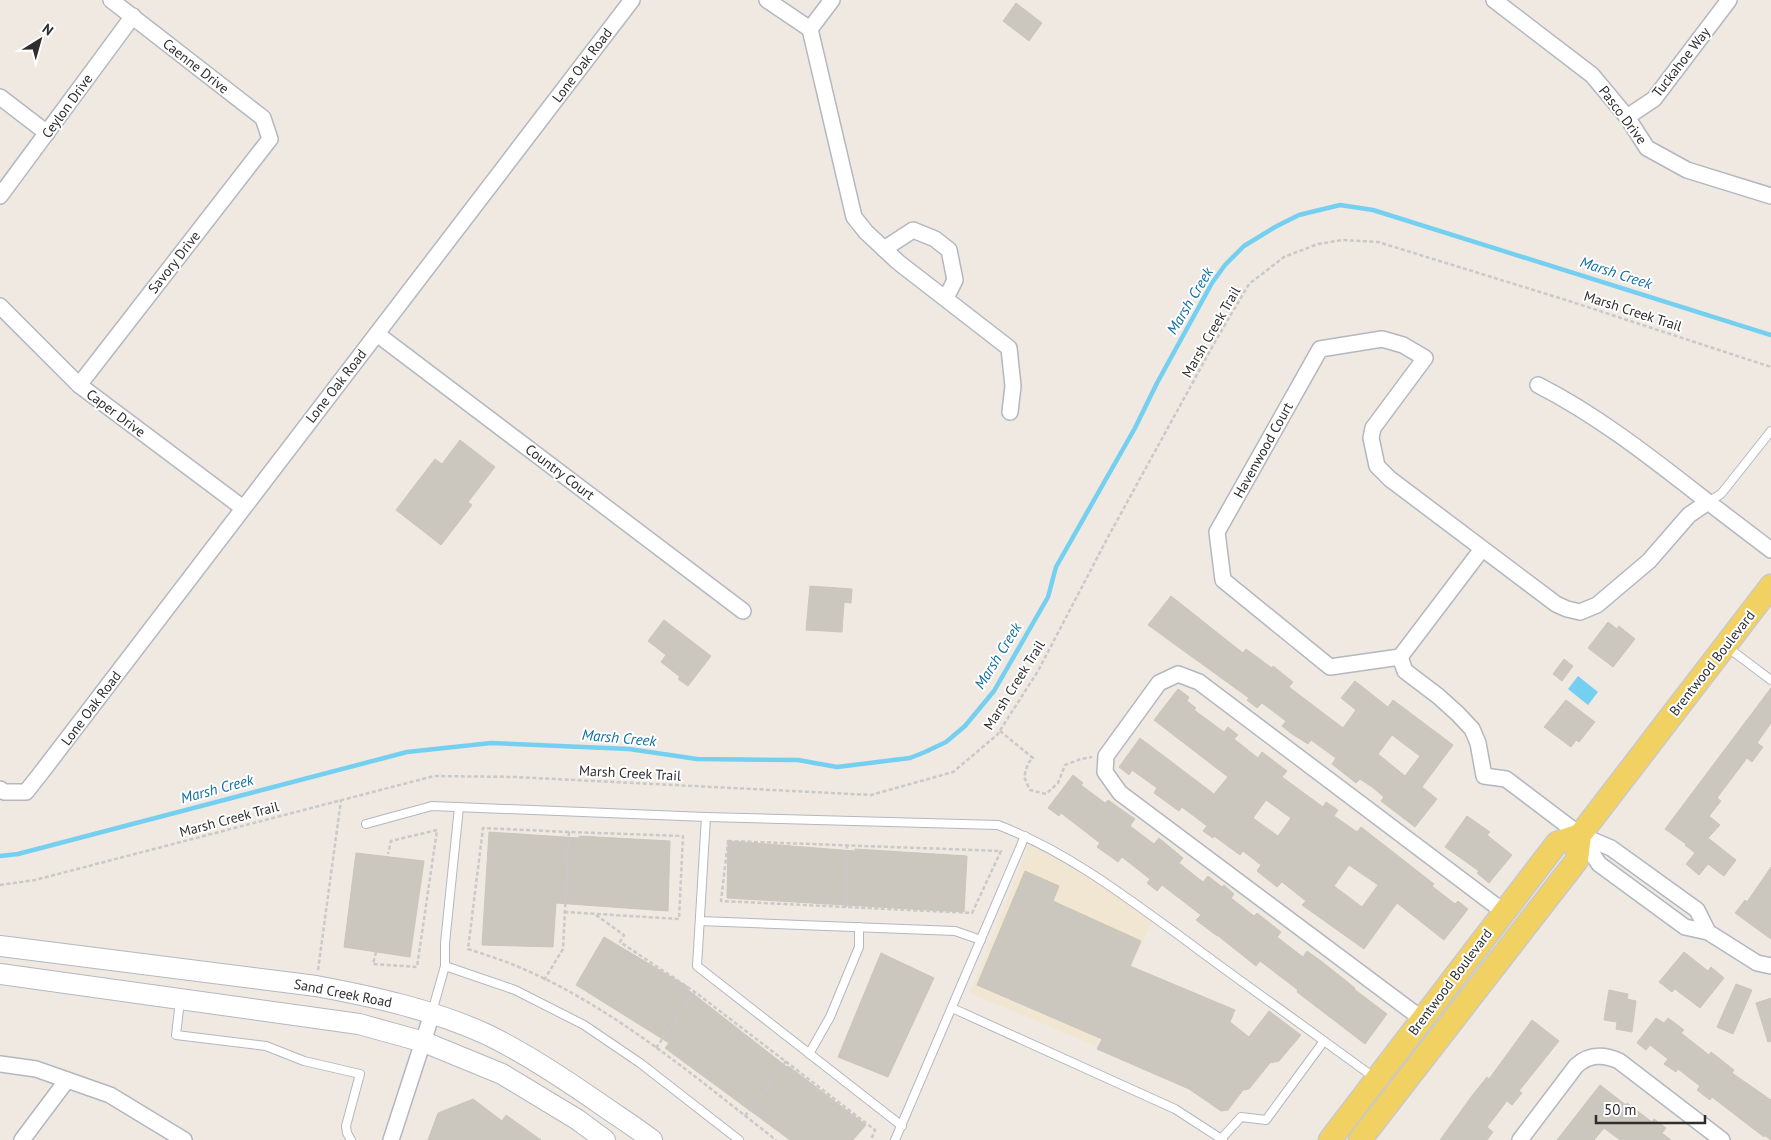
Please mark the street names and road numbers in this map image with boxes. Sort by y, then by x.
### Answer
street label: Tuckahoe Way [1648,23,1714,101]
street label: Lone Oak Road [548,24,616,106]
street label: Caenne Drive [159,34,233,98]
street label: Ceylon Drive [38,70,96,142]
street label: Pasco Drive [1595,82,1651,148]
street label: Savory Drive [144,227,204,297]
street label: Marsh Creek Trail [1178,283,1244,381]
street label: Marsh Creek Trail [1582,287,1684,335]
street label: Lone Oak Road [302,346,370,426]
street label: Caper Drive [83,385,149,441]
street label: Havenwood Court [1229,399,1297,501]
street label: Country Court [522,440,598,504]
street label: Brentwood Boulevard [1665,607,1759,719]
street label: Marsh Creek Trail [979,637,1049,733]
street label: Lone Oak Road [57,667,125,749]
street label: Marsh Creek Trail [579,761,681,785]
street label: Marsh Creek Trail [177,797,281,841]
street label: Brentwood Boulevard [1404,925,1496,1039]
street label: Sand Creek Road [292,975,394,1011]

